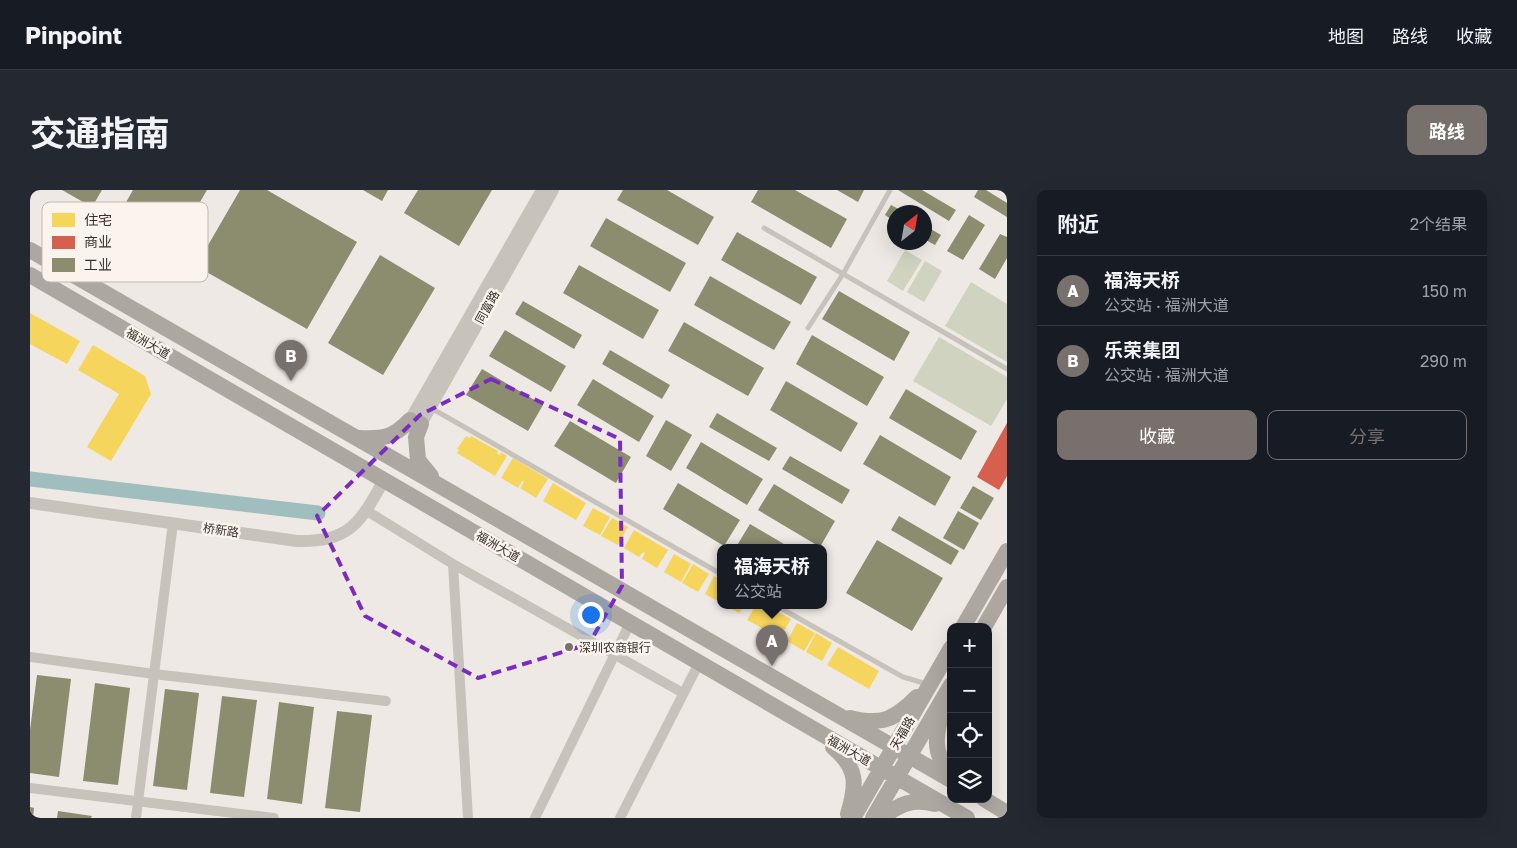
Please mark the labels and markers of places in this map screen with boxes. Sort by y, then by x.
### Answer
pin: B [275,340,307,381]
pin: A [756,625,788,666]
place label: 深圳农商银行 [579,640,651,655]
marker: 深圳农商银行 [563,641,575,653]

